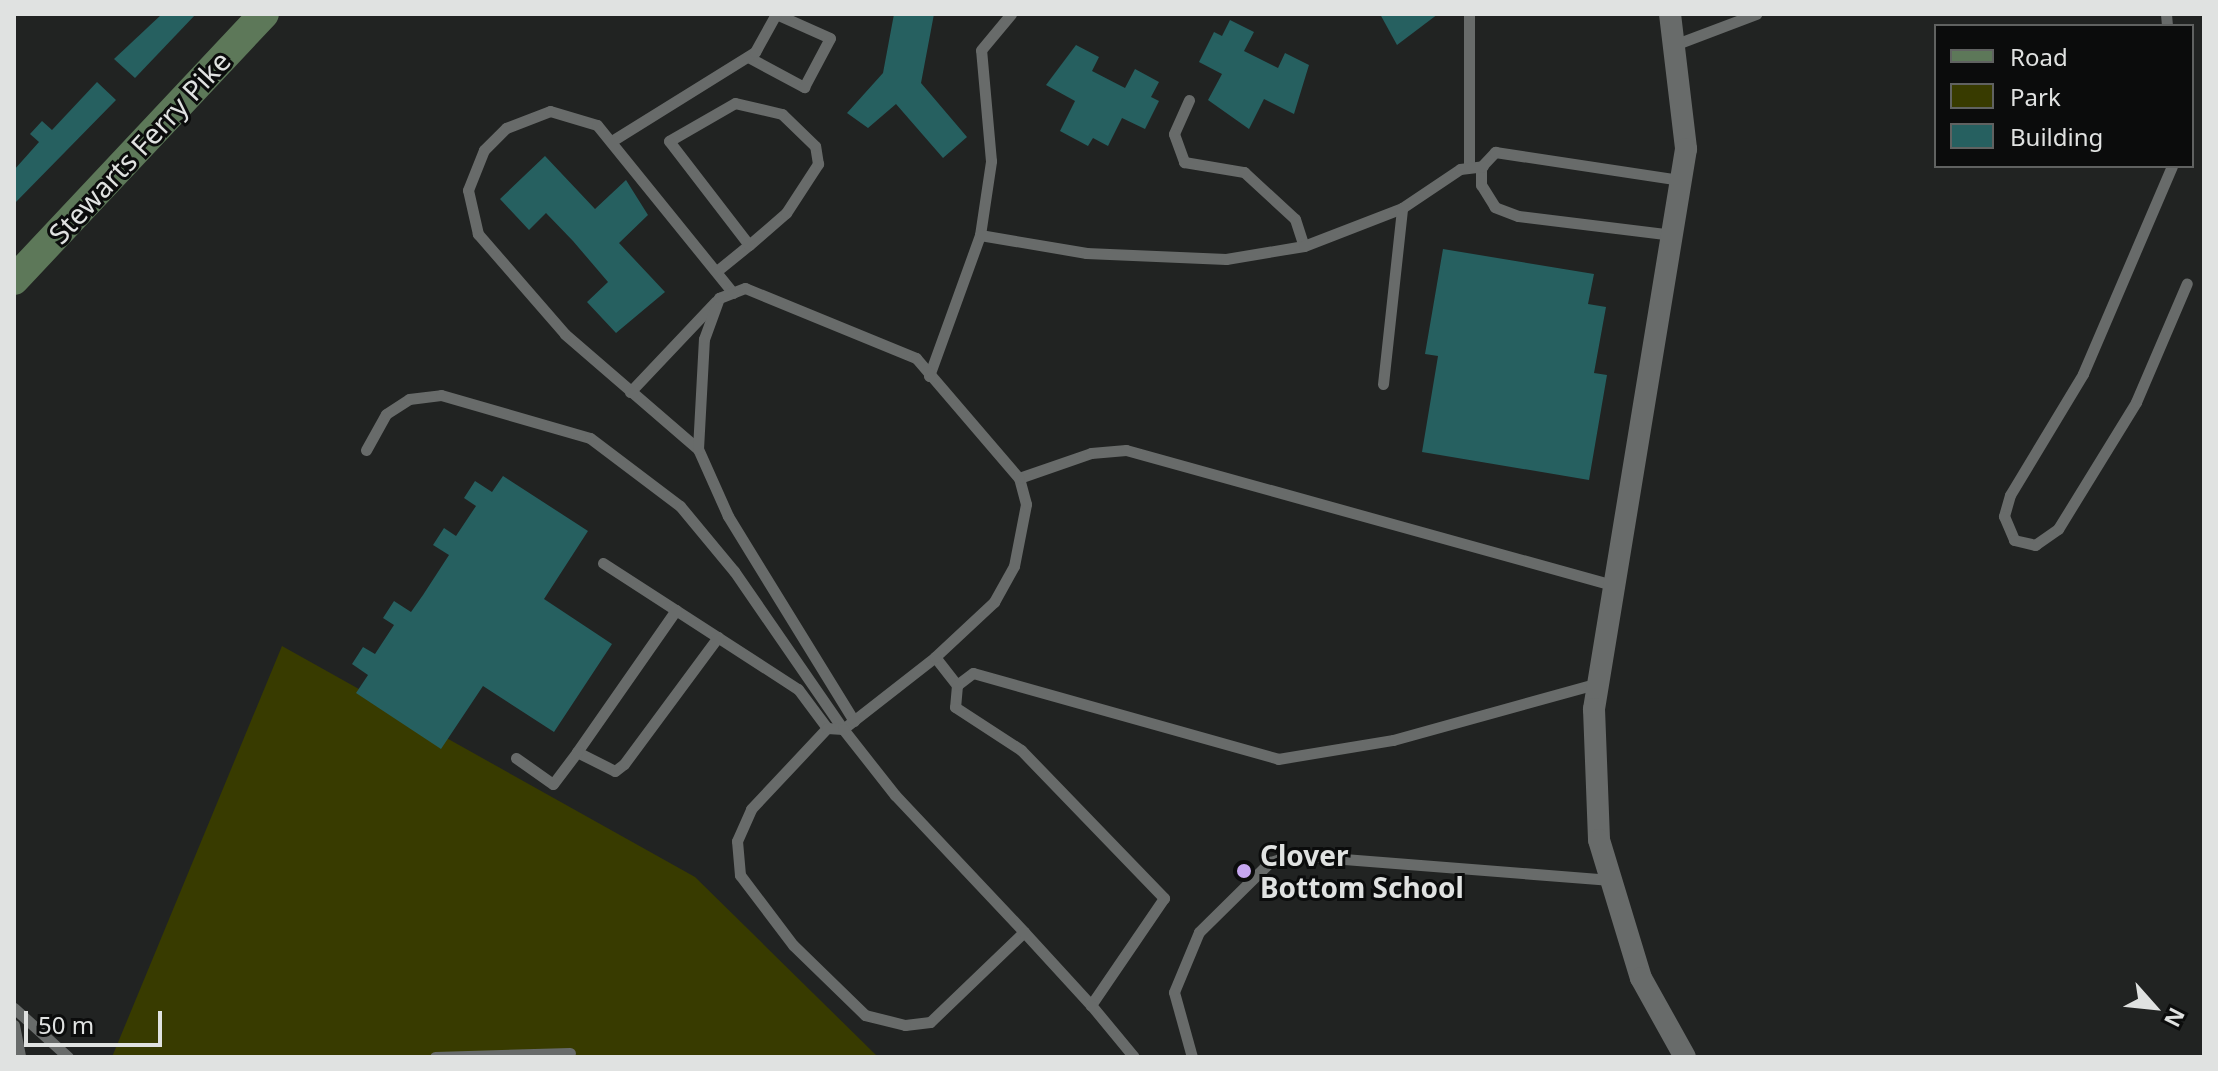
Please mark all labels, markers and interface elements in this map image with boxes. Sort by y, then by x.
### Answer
legend [1934,24,2194,168]
text: Road [2010,40,2068,73]
street label: Stewarts Ferry Pike [41,44,237,250]
text: Park [2010,80,2061,113]
text: Building [2010,120,2103,153]
place label: Clover Bottom School [1260,838,1464,904]
marker: Clover Bottom School [1235,862,1253,880]
north arrow [2114,967,2194,1047]
scale bar [28,995,166,1045]
text: N [2158,1003,2193,1033]
text: 50 m [38,1008,94,1041]

